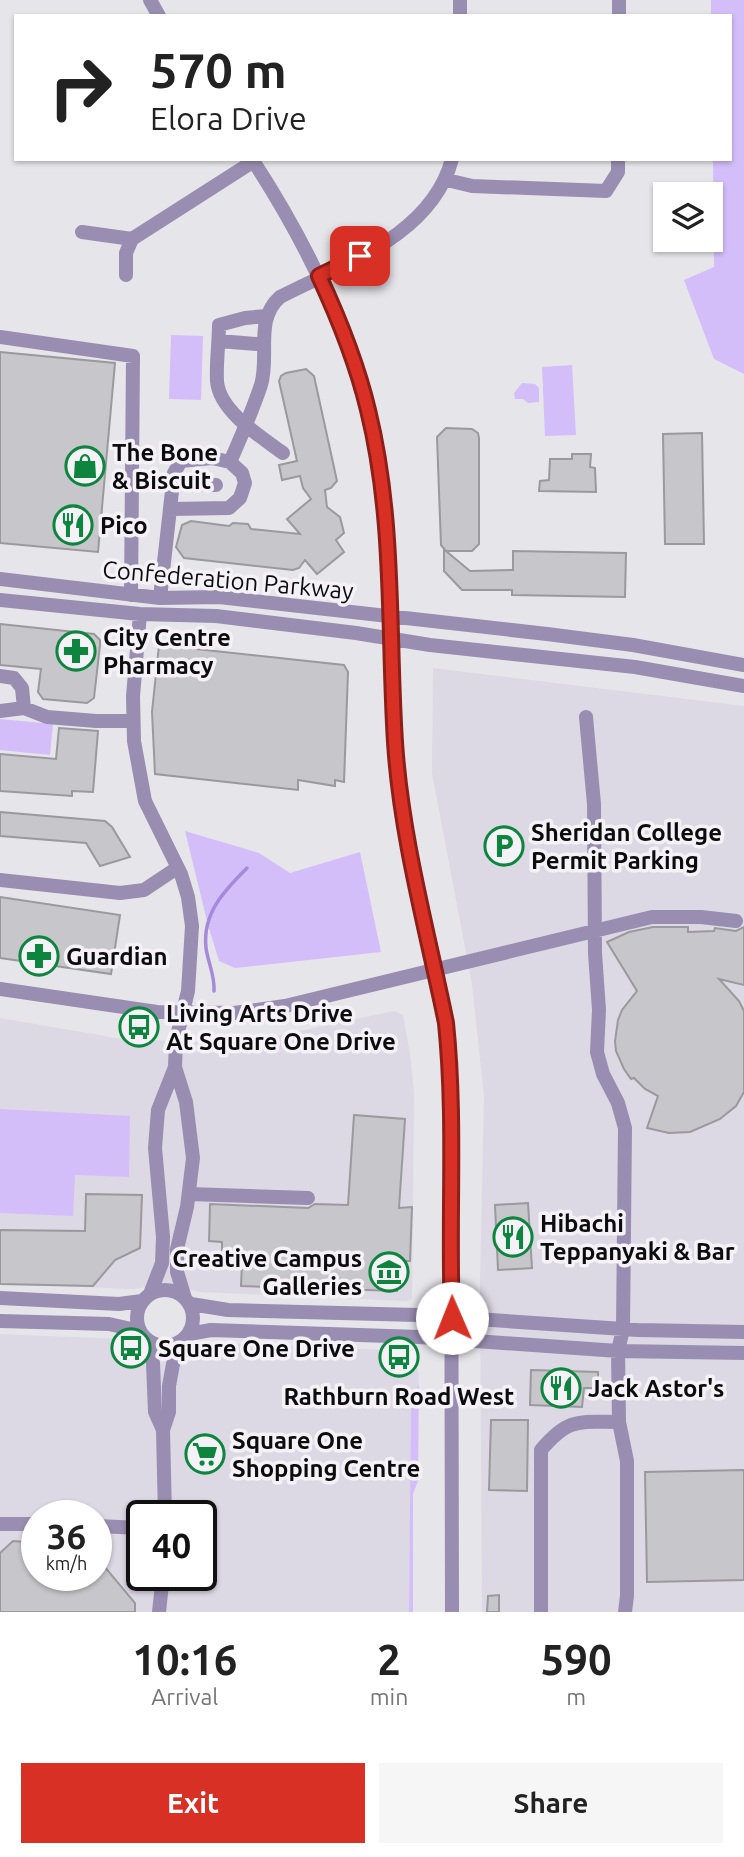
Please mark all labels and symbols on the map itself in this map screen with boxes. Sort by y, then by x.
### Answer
pin [330,226,390,286]
place label: The Bone & Biscuit [112,439,218,494]
shop icon: The Bone & Biscuit [64,445,106,487]
restaurant icon: Pico [52,504,94,546]
place label: Pico [100,512,148,539]
street label: Confederation Parkway [101,556,355,604]
place label: City Centre Pharmacy [103,624,231,679]
pharmacy icon: City Centre Pharmacy [55,630,97,672]
place label: Sheridan College Permit Parking [531,819,722,874]
parking icon: Sheridan College Permit Parking [483,825,525,867]
pharmacy icon: Guardian [18,935,60,977]
place label: Guardian [66,943,167,970]
place label: Living Arts Drive At Square One Drive [166,1000,396,1055]
bus stop icon: Living Arts Drive At Square One Drive [118,1006,160,1048]
place label: Hibachi Teppanyaki & Bar [540,1210,735,1265]
restaurant icon: Hibachi Teppanyaki & Bar [492,1216,534,1258]
place label: Creative Campus Galleries [172,1245,362,1300]
museum icon: Creative Campus Galleries [368,1251,410,1293]
position arrow [415,1281,489,1355]
bus stop icon: Square One Drive [110,1327,152,1369]
place label: Square One Drive [158,1335,355,1362]
bus stop icon: Rathburn Road West [378,1336,420,1378]
restaurant icon: Jack Astor's [540,1367,582,1409]
place label: Jack Astor's [588,1375,724,1402]
place label: Rathburn Road West [284,1383,514,1410]
place label: Square One Shopping Centre [232,1427,420,1482]
supermarket icon: Square One Shopping Centre [184,1433,226,1475]
speed limit sign: 40 [126,1500,217,1591]

